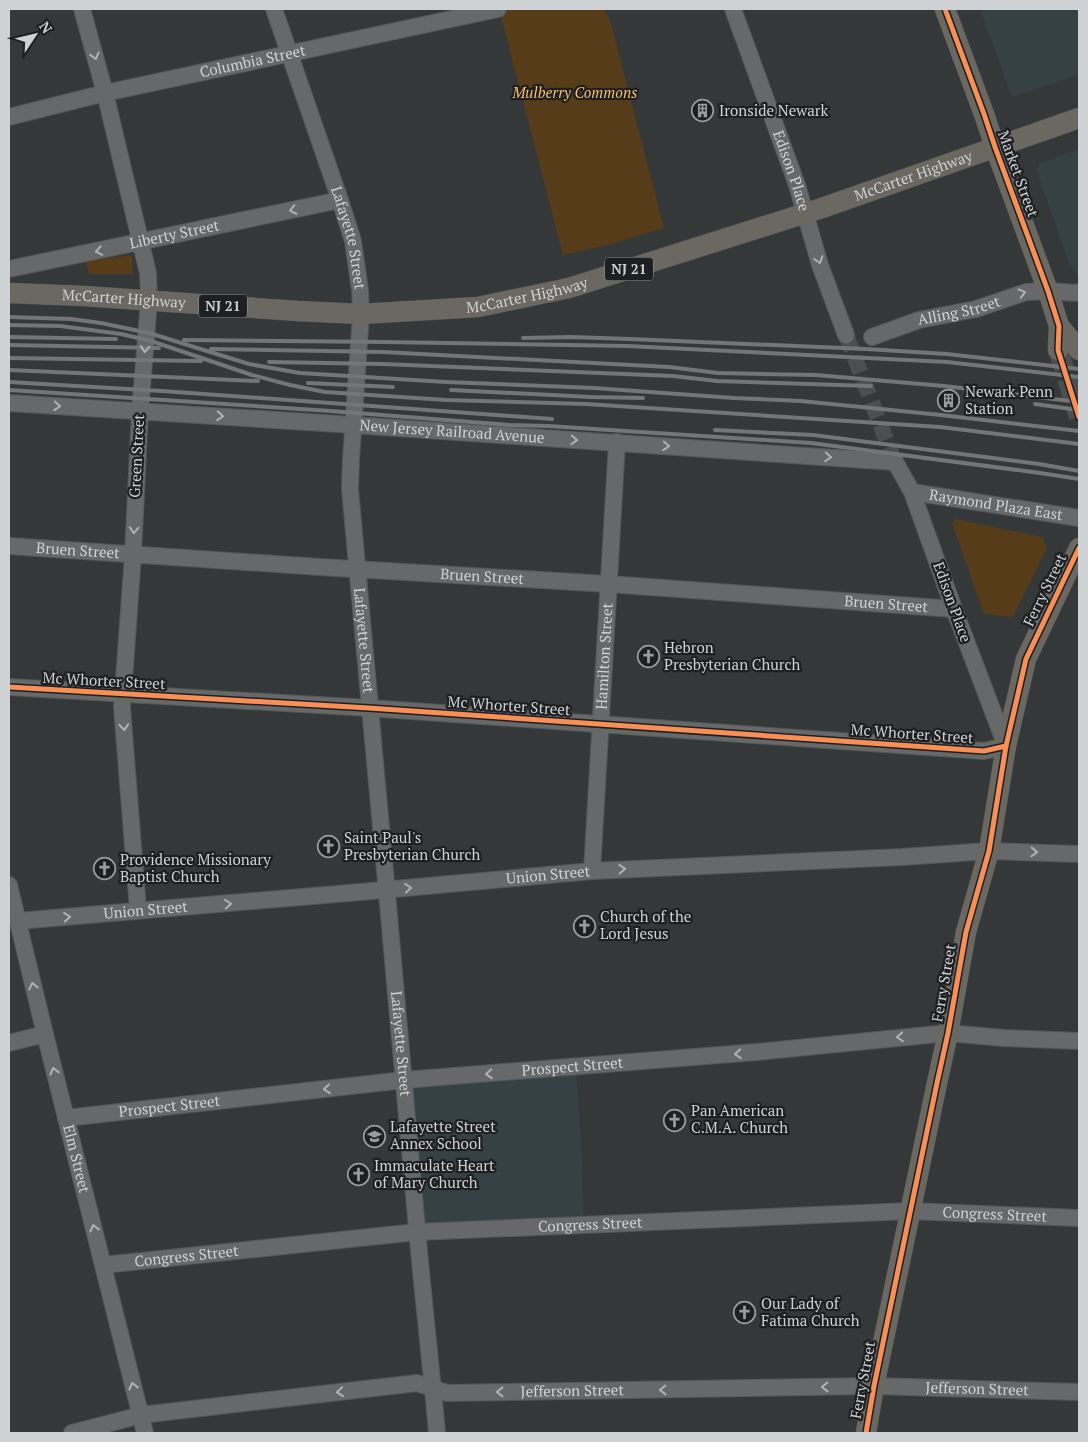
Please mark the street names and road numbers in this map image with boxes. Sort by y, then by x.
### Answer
street label: Columbia Street [198,39,308,81]
street label: Edison Place [769,127,815,213]
street label: Market Street [994,128,1044,220]
street label: McCarter Highway [851,145,975,205]
street label: Lafayette Street [327,183,371,291]
street label: Liberty Street [128,214,221,253]
road number: NJ 21 [605,258,653,280]
street label: McCarter Highway [466,272,590,317]
street label: McCarter Highway [62,284,187,312]
street label: Alling Street [916,290,1003,329]
road number: NJ 21 [199,294,247,318]
street label: Green Street [124,413,148,498]
street label: New Jersey Railroad Avenue [359,414,545,447]
street label: Raymond Plaza East [928,484,1065,524]
street label: Bruen Street [35,537,121,562]
street label: Ferry Street [1018,549,1071,629]
street label: Edison Place [929,559,977,645]
street label: Bruen Street [440,563,525,588]
street label: Lafayette Street [350,587,380,694]
street label: Bruen Street [844,590,929,616]
street label: Hamilton Street [590,602,617,710]
street label: Mc Whorter Street [42,667,166,693]
street label: Mc Whorter Street [447,691,572,719]
street label: Mc Whorter Street [850,719,975,747]
street label: Union Street [505,860,591,888]
street label: Union Street [103,896,189,923]
street label: Ferry Street [926,942,960,1023]
street label: Lafayette Street [387,990,416,1098]
street label: Prospect Street [521,1052,624,1080]
street label: Prospect Street [118,1090,221,1121]
street label: Elm Street [59,1122,96,1195]
street label: Congress Street [942,1201,1048,1226]
street label: Congress Street [537,1211,643,1236]
street label: Congress Street [133,1240,240,1271]
street label: Ferry Street [845,1339,879,1420]
street label: Jefferson Street [925,1377,1030,1400]
street label: Jefferson Street [520,1379,624,1401]

